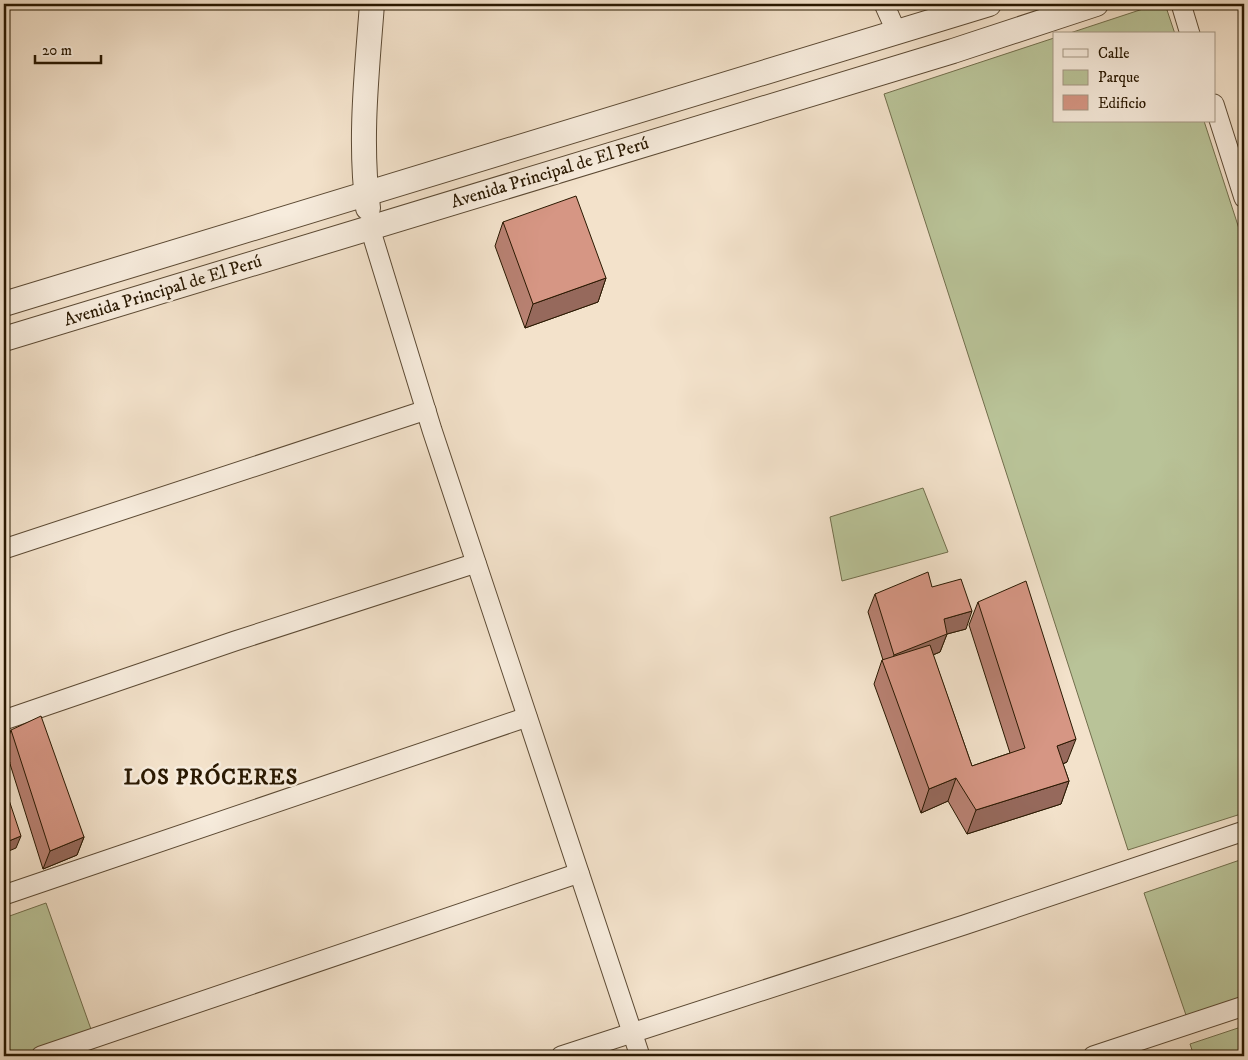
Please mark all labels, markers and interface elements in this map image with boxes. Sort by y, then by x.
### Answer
scale bar [35,32,101,64]
legend [1053,32,1216,122]
text: 20 m [42,41,72,60]
text: Calle [1098,44,1130,63]
text: Parque [1098,68,1139,87]
text: Edificio [1098,94,1146,113]
street label: Avenida Principal de El Perú [448,132,652,214]
street label: Avenida Principal de El Perú [61,250,265,332]
district label: LOS PRÓCERES [124,763,298,791]

